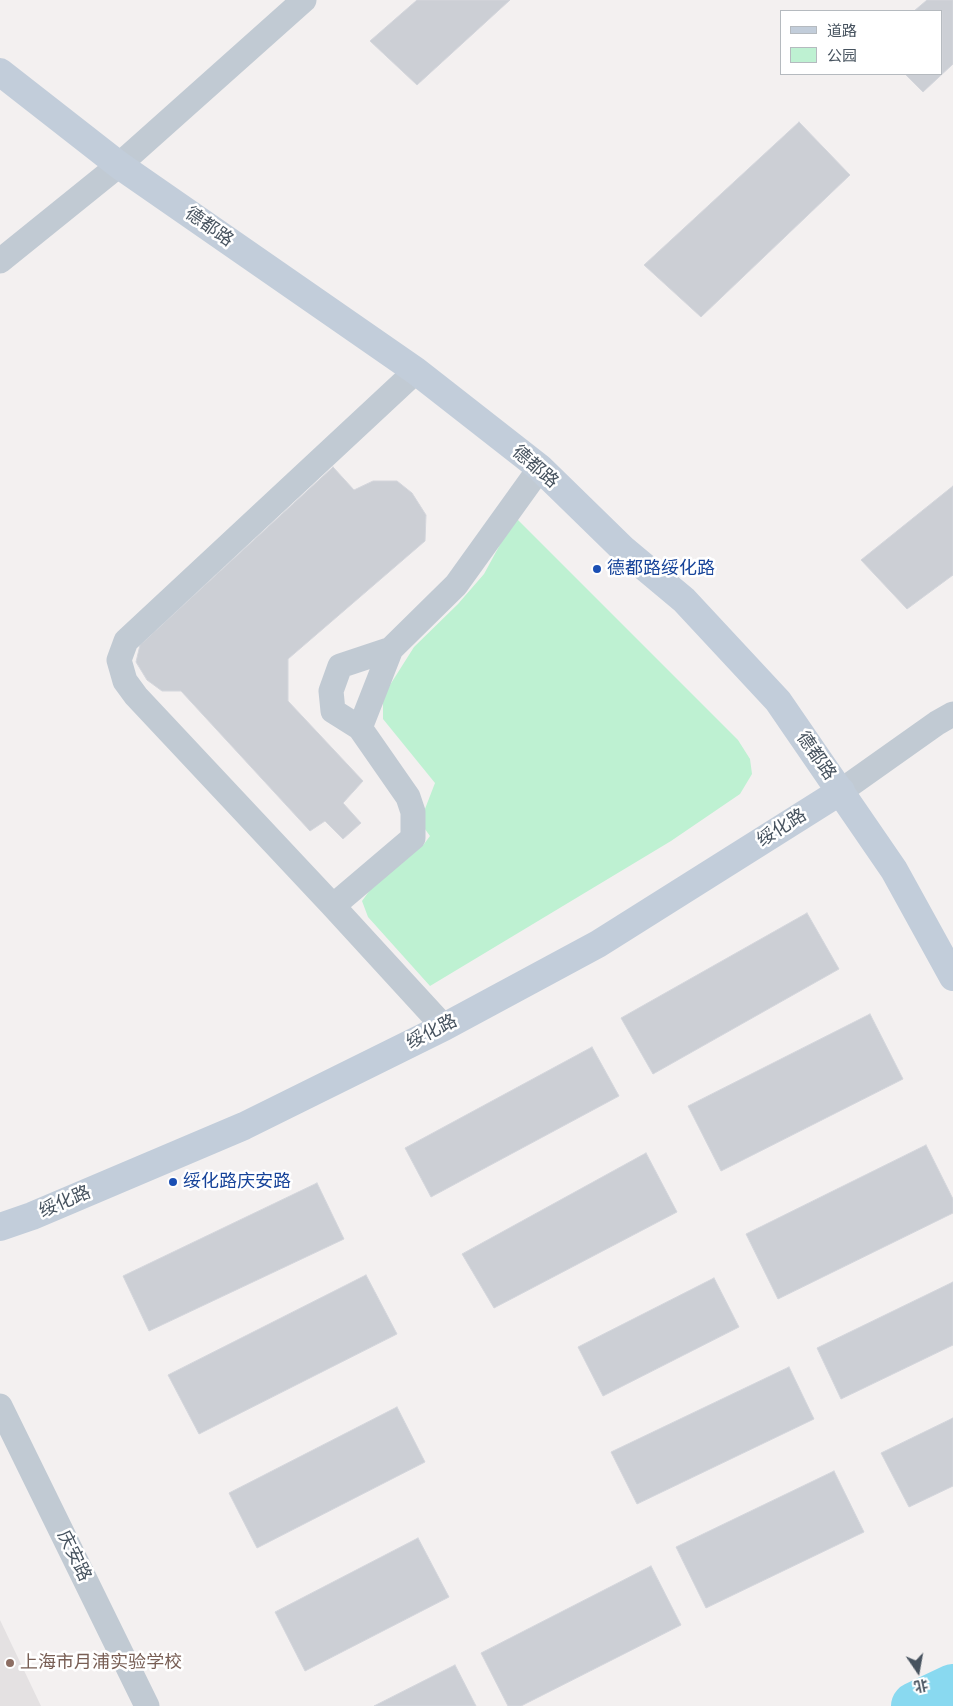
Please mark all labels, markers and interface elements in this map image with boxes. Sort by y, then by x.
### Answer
legend [780,10,943,75]
text: 道路 [827,21,857,40]
text: 公园 [827,46,857,65]
street label: 德都路 [181,203,237,251]
street label: 德都路 [508,441,562,493]
place label: 德都路绥化路 [607,558,715,580]
marker: 德都路绥化路 [591,563,603,575]
street label: 德都路 [792,728,840,784]
street label: 绥化路 [753,805,811,851]
street label: 绥化路 [403,1010,461,1054]
place label: 绥化路庆安路 [183,1171,291,1193]
marker: 绥化路庆安路 [167,1176,179,1188]
street label: 绥化路 [36,1182,94,1222]
street label: 庆安路 [52,1527,96,1585]
north arrow [893,1646,943,1696]
place label: 上海市月浦实验学校 [20,1652,182,1674]
marker: 上海市月浦实验学校 [4,1657,16,1669]
text: 北 [912,1675,930,1696]

